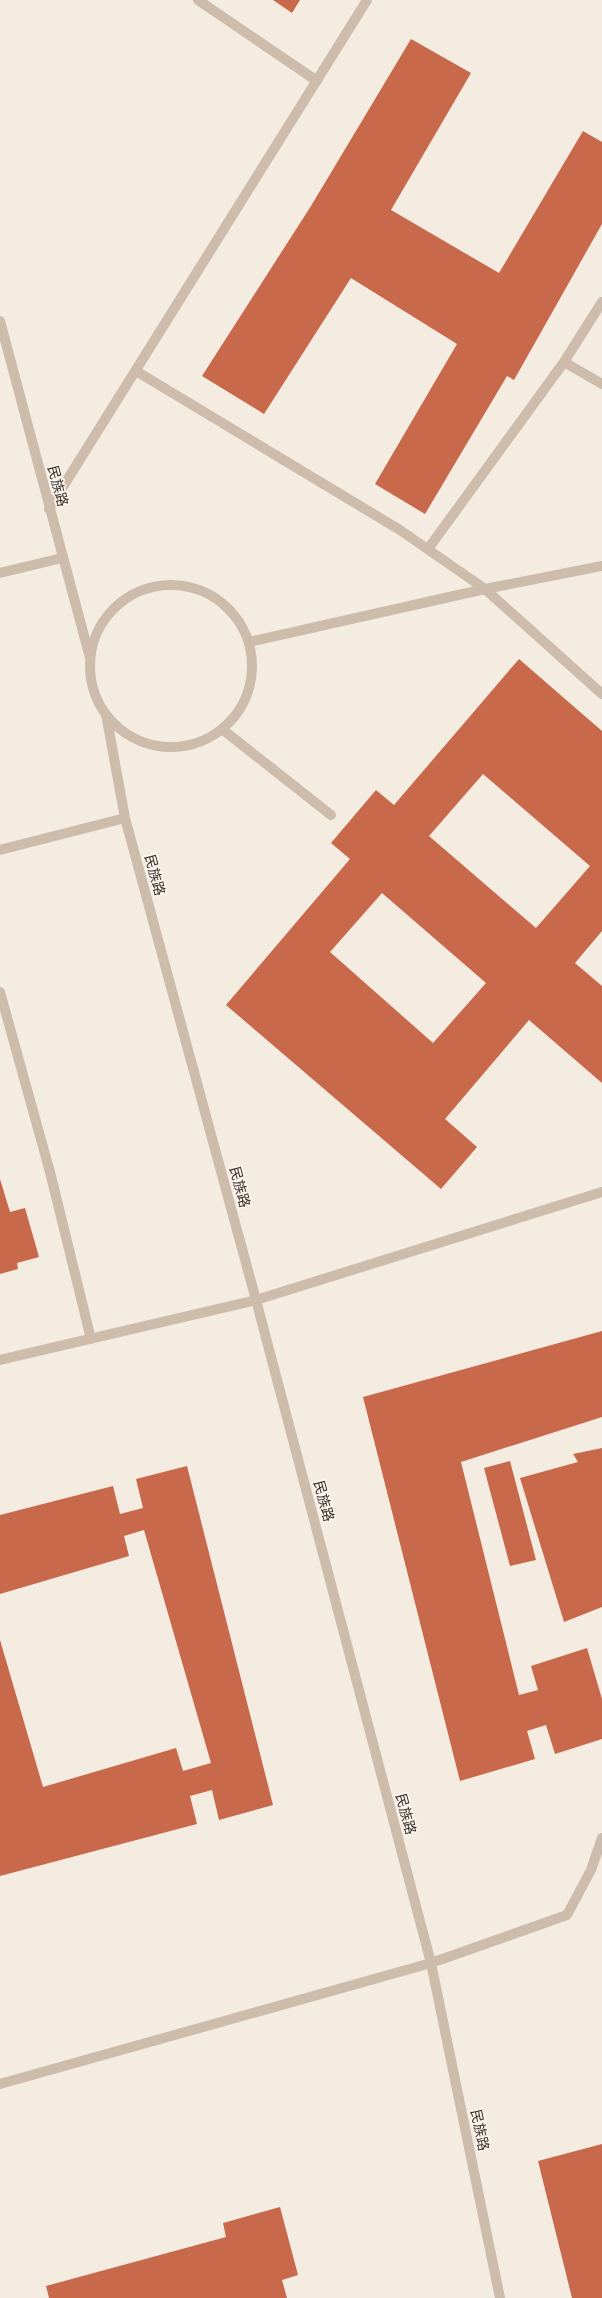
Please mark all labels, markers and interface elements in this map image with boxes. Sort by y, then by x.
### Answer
street label: 民族路 [44,463,72,509]
street label: 民族路 [141,852,169,898]
street label: 民族路 [226,1164,254,1210]
street label: 民族路 [310,1478,338,1524]
street label: 民族路 [392,1791,420,1837]
street label: 民族路 [467,2108,493,2152]

